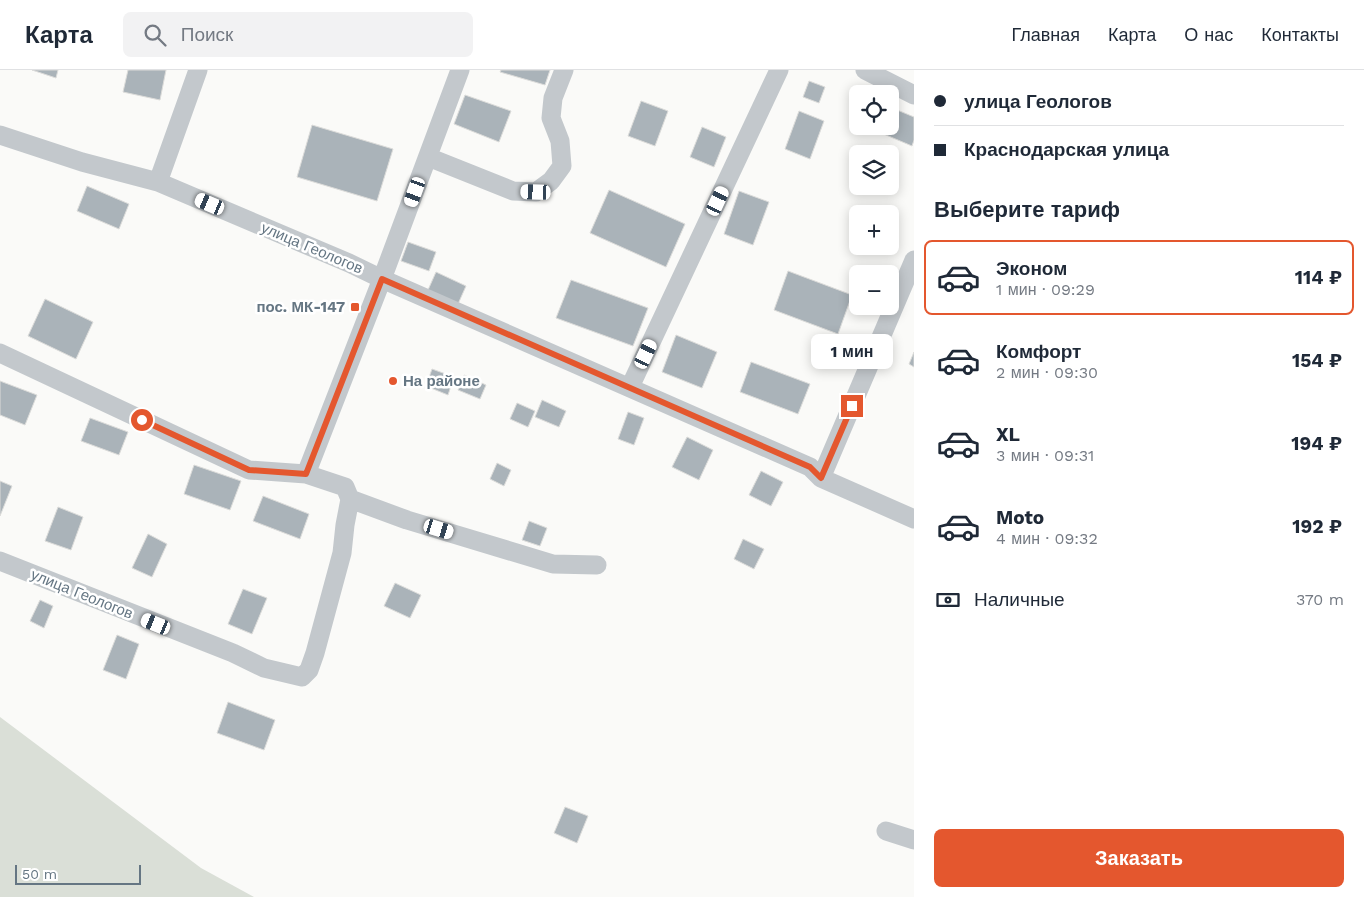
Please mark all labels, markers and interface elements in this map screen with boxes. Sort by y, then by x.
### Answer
search box [123,12,473,57]
text: Карта [25,21,93,49]
icon: search [141,21,169,49]
text: Поиск [181,23,233,46]
text: Главная [1011,24,1080,45]
text: Карта [1108,24,1156,45]
text: О нас [1184,24,1233,45]
text: Контакты [1261,24,1339,45]
map controls [849,85,899,315]
button: locate [849,85,899,135]
text: улица Геологов [964,90,1112,113]
text: Краснодарская улица [964,138,1169,161]
button: layers [849,145,899,195]
car [402,175,427,209]
car [520,184,551,200]
car [704,184,731,218]
car [193,191,226,217]
text: Выберите тариф [934,197,1120,222]
button: + [849,205,899,255]
street label: улица Геологов [259,219,365,278]
icon: car [936,255,981,300]
text: Эконом [996,257,1067,280]
button: − [849,265,899,315]
text: 114 ₽ [1295,266,1342,289]
text: 1 мин · 09:29 [996,280,1095,299]
place label: пос. МК-147 [257,298,345,316]
marker: пос. МК-147 [349,301,361,313]
callout: 1 мин [811,334,893,368]
car [632,337,659,371]
icon: car [936,338,981,383]
text: Комфорт [996,340,1081,363]
text: 1 мин [831,342,873,361]
text: 154 ₽ [1292,349,1342,372]
text: 2 мин · 09:30 [996,363,1098,382]
place label: На районе [403,372,480,390]
marker: На районе [387,375,399,387]
route end [841,395,863,417]
route start [131,409,153,431]
icon: car [936,421,981,466]
text: XL [996,423,1020,446]
text: 194 ₽ [1291,432,1342,455]
text: 3 мин · 09:31 [996,446,1094,465]
icon: car [936,504,981,549]
text: Moto [996,506,1044,529]
text: 192 ₽ [1292,515,1342,538]
car [422,517,455,541]
text: 4 мин · 09:32 [996,529,1098,548]
street label: улица Геологов [28,565,136,623]
icon: cash [934,586,962,614]
text: Наличные [974,588,1065,611]
text: 370 m [1296,590,1344,609]
car [139,611,172,637]
button: Заказать [934,829,1344,887]
scale bar [15,862,141,885]
text: 50 m [22,866,57,882]

